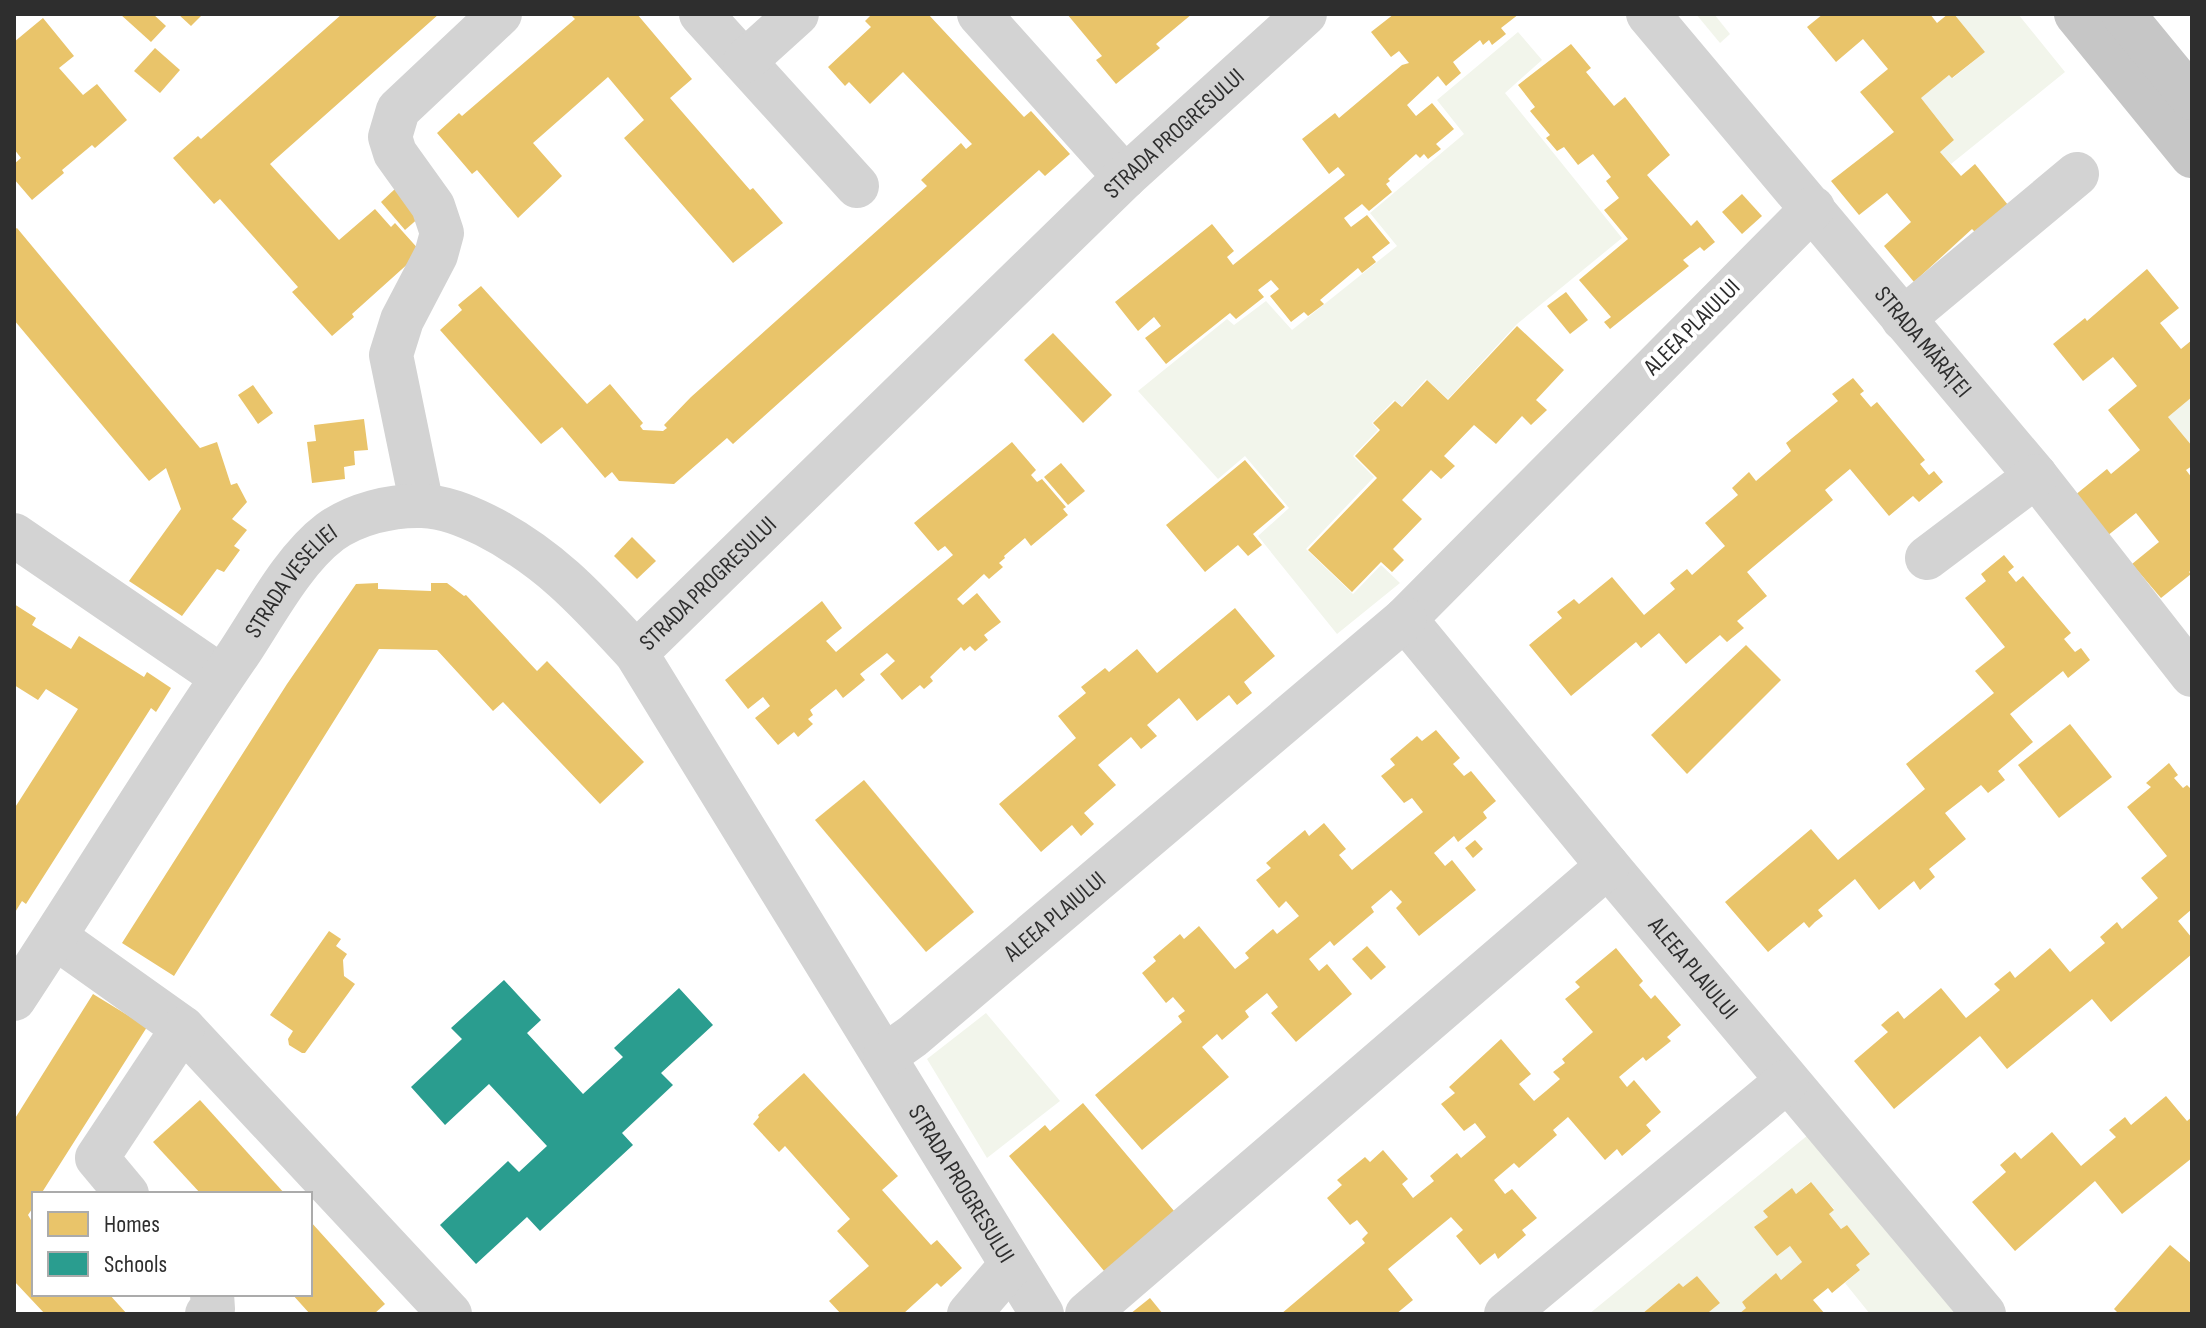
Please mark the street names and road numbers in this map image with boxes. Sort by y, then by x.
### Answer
street label: STRADA PROGRESULUI [1097,62,1250,204]
street label: ALEEA PLAIULUI [1637,273,1746,382]
street label: STRADA MĂRĂȚEI [1868,280,1978,403]
street label: STRADA PROGRESULUI [633,510,782,656]
street label: STRADA VESELIEI [238,517,342,643]
street label: ALEEA PLAIULUI [997,865,1111,968]
street label: ALEEA PLAIULUI [1642,910,1745,1025]
street label: STRADA PROGRESULUI [902,1099,1021,1268]

